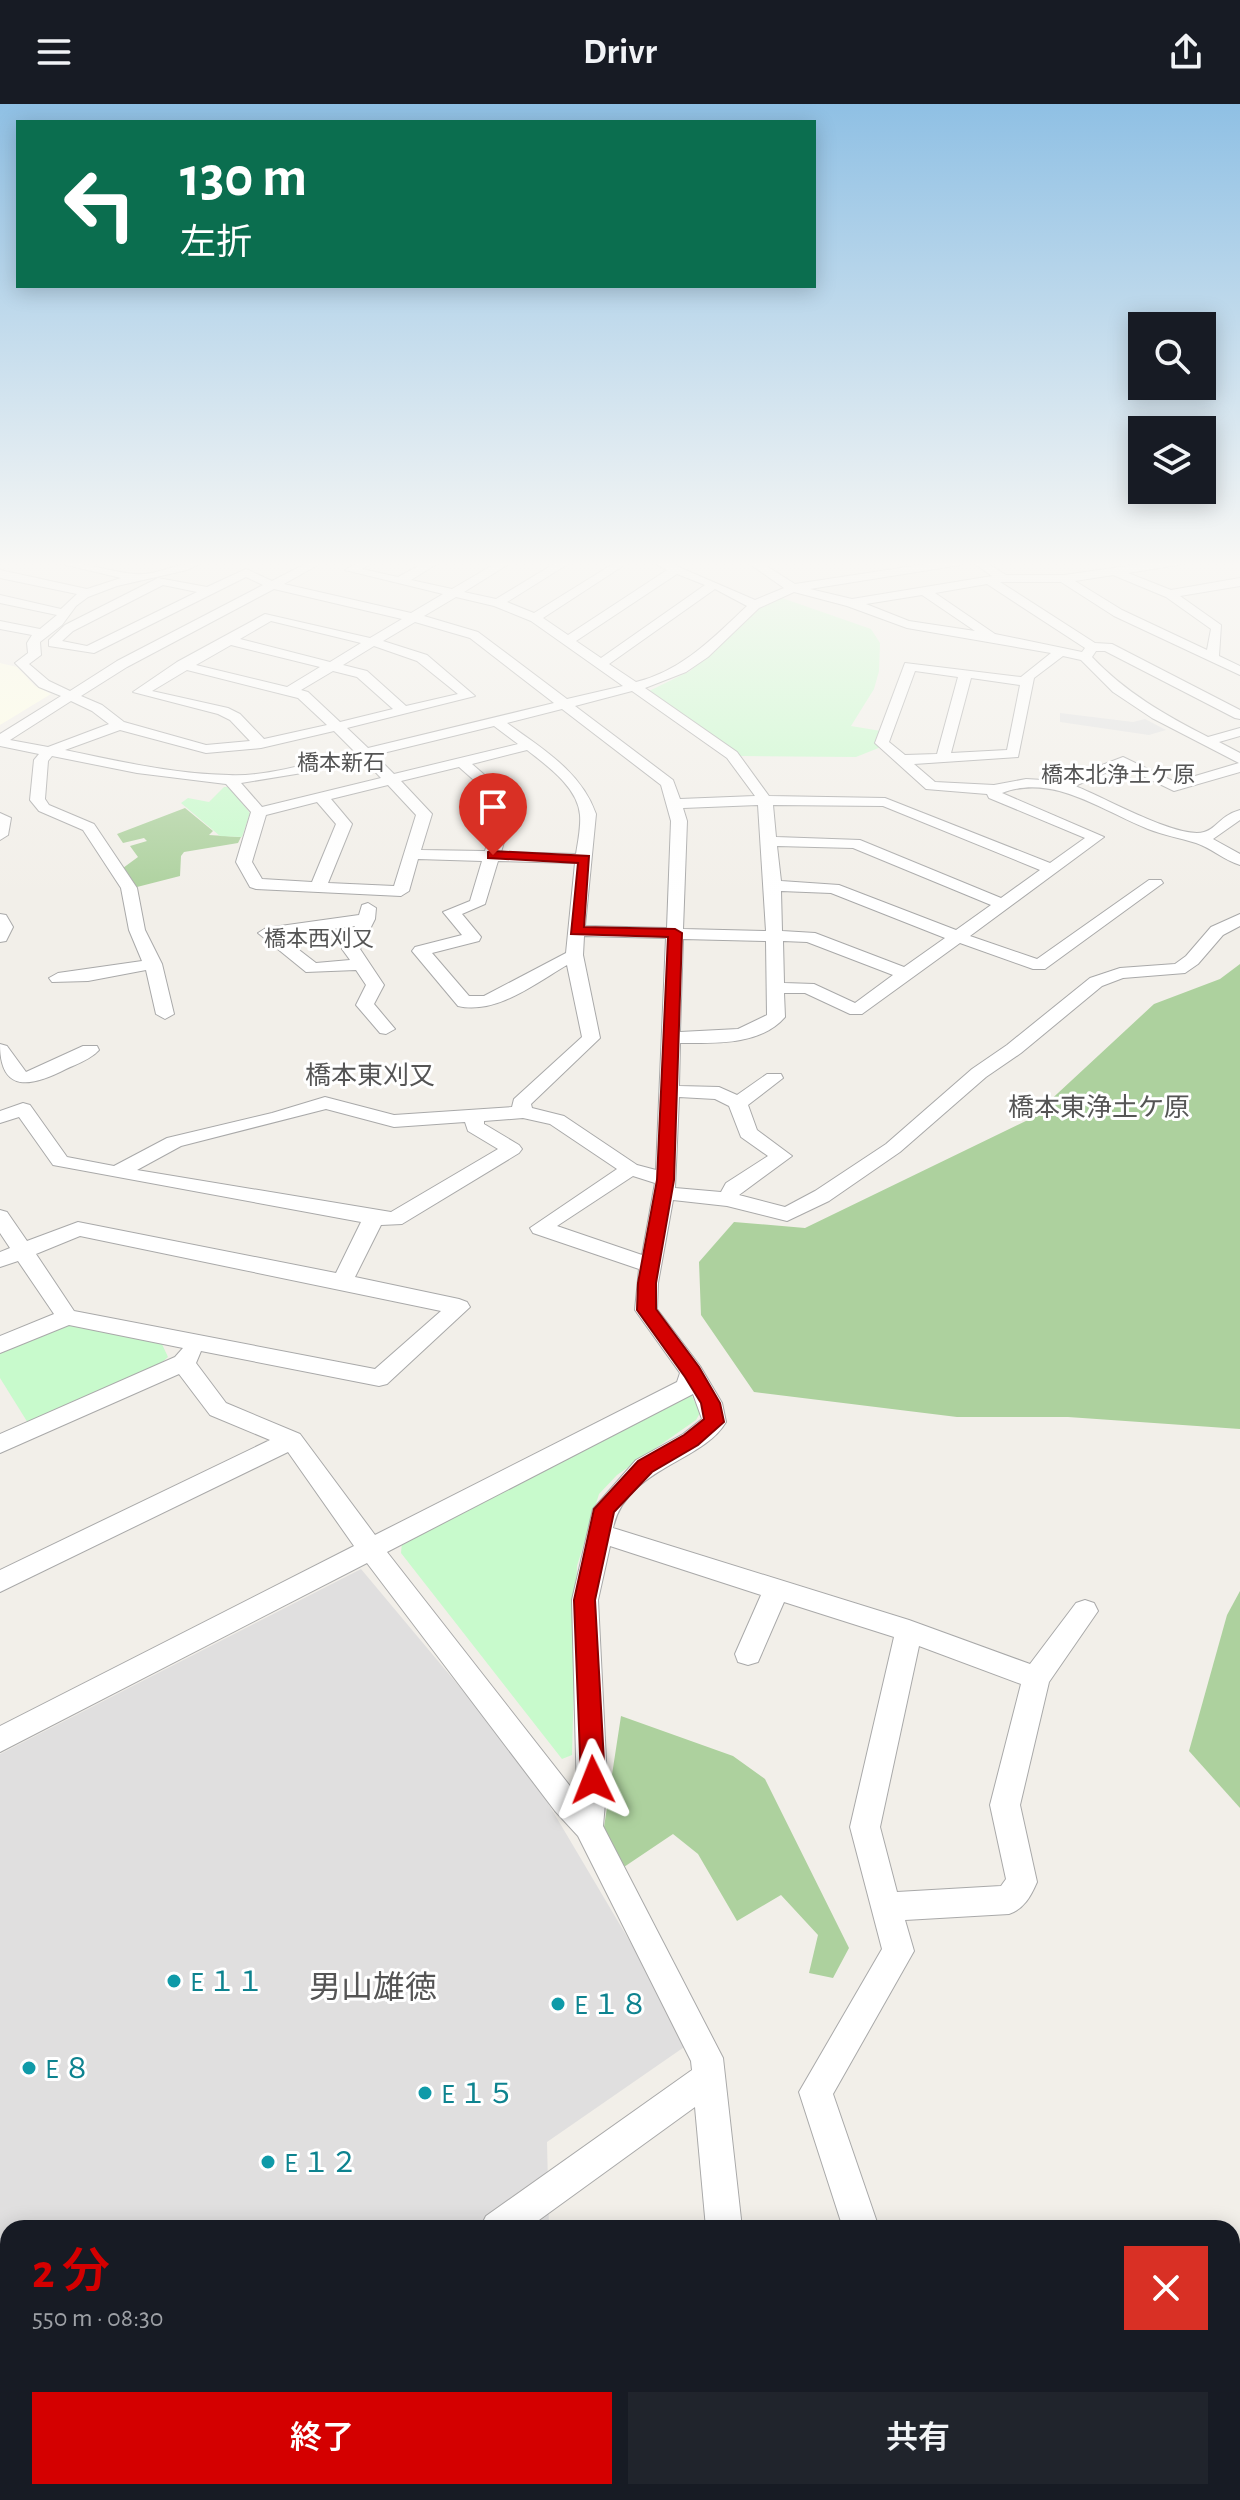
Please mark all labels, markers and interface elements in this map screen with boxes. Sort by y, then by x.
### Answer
icon: menu [32,30,76,74]
icon: share [1164,30,1208,74]
text: Drivr [583,34,657,70]
text: 130 m [180,150,307,206]
icon: left [48,152,152,256]
text: 左折 [180,225,252,261]
map controls [1128,312,1216,504]
button: search [1128,312,1216,400]
button: layers [1128,416,1216,504]
district label: 橋本新石 [297,751,385,774]
district label: 橋本北浄土ケ原 [1041,763,1195,786]
pin [459,773,527,855]
icon: arrive [471,785,515,829]
district label: 橋本西刈又 [264,927,374,950]
district label: 橋本東刈又 [305,1062,435,1089]
district label: 橋本東浄土ケ原 [1008,1094,1190,1121]
position arrow [551,1738,635,1822]
place label: E １１ [190,1969,264,1997]
district label: 男山雄徳 [309,1971,437,2004]
marker: E １１ [165,1972,183,1990]
place label: E １８ [574,1992,648,2020]
marker: E １８ [549,1995,567,2013]
place label: E ８ [45,2056,91,2084]
marker: E ８ [20,2059,38,2077]
place label: E １５ [441,2081,515,2109]
marker: E １５ [416,2084,434,2102]
place label: E １２ [284,2150,358,2178]
marker: E １２ [259,2153,277,2171]
button: close [1124,2246,1208,2330]
text: 2 分 [32,2249,110,2297]
text: 550 m · 08:30 [32,2305,164,2331]
button: 終了 [32,2392,612,2484]
button: 共有 [628,2392,1208,2484]

